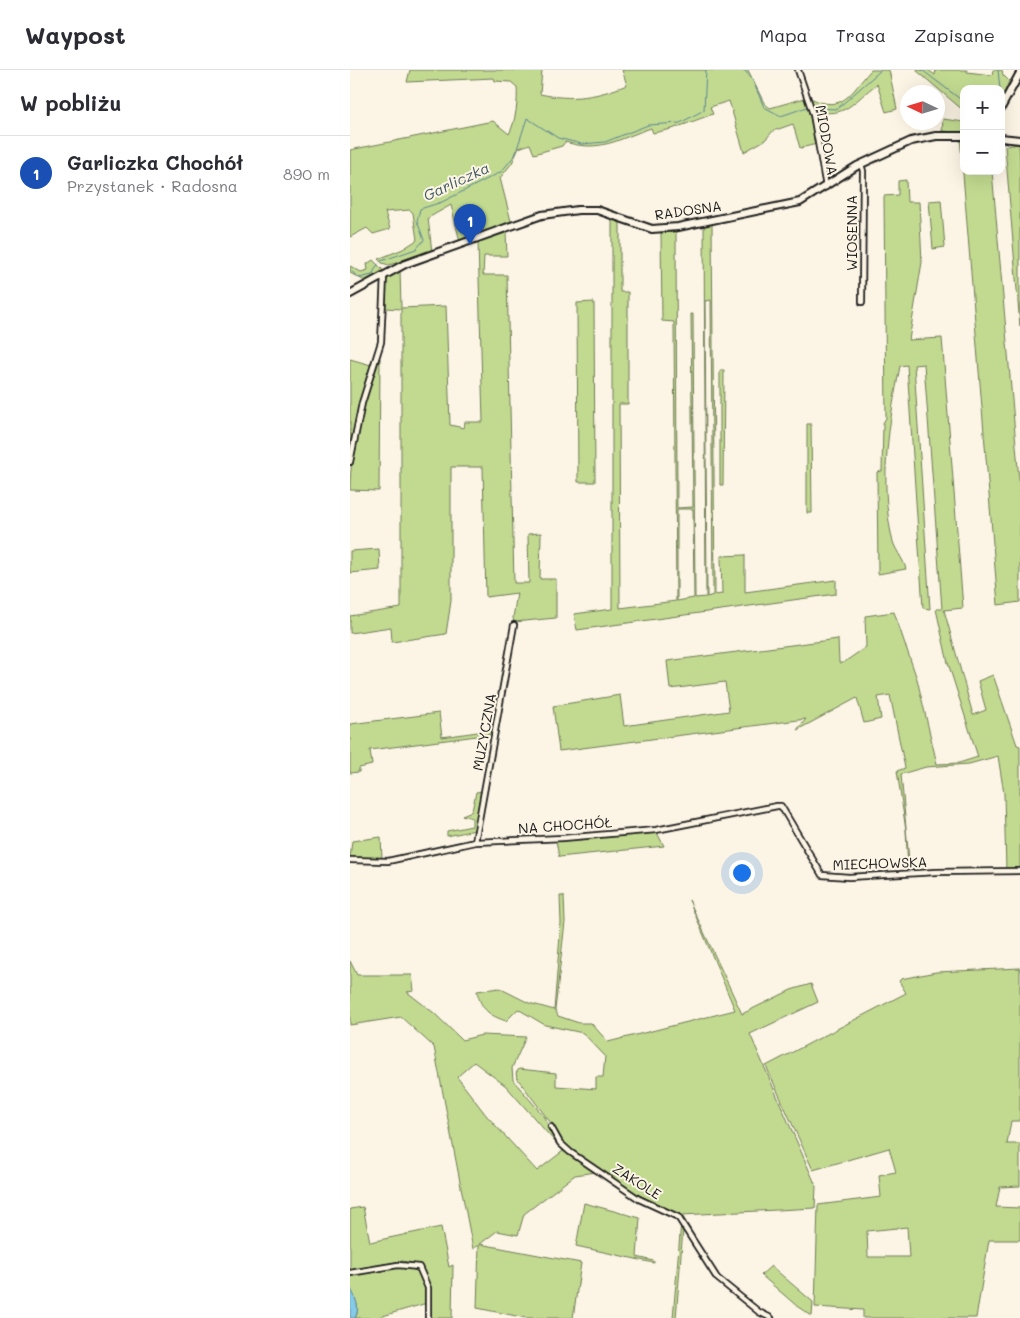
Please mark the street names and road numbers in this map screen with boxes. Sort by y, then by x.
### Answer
street label: MIODOWA [811,103,843,177]
street label: WIOSENNA [842,195,861,271]
street label: RADOSNA [653,196,723,224]
street label: MUZYCZNA [468,692,500,772]
street label: NA CHOCHÓŁ [517,812,613,838]
street label: MIECHOWSKA [832,852,928,874]
street label: ZAKOLE [609,1159,665,1203]

